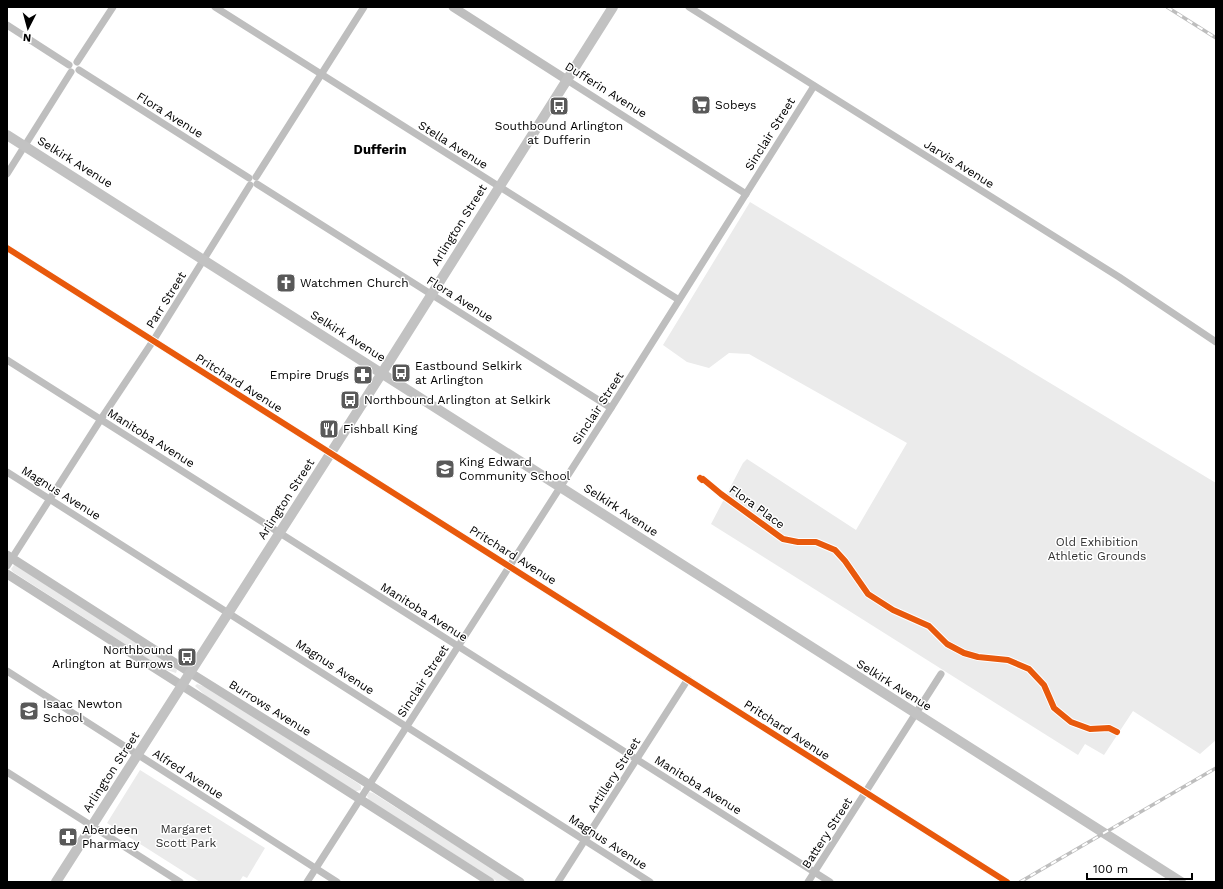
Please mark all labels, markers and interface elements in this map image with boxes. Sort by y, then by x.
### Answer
north arrow [8,8,48,48]
text: N [22,31,32,44]
street label: Dufferin Avenue [563,59,650,121]
street label: Flora Avenue [134,89,206,141]
supermarket icon: Sobeys [690,94,712,116]
bus stop icon: Southbound Arlington at Dufferin [548,95,570,117]
street label: Sinclair Street [742,95,798,173]
place label: Sobeys [715,98,756,112]
street label: Stella Avenue [416,118,491,172]
place label: Southbound Arlington at Dufferin [495,119,623,147]
street label: Selkirk Avenue [35,133,115,191]
street label: Jarvis Avenue [921,137,997,191]
district label: Dufferin [354,142,406,157]
street label: Arlington Street [428,182,490,268]
street label: Parr Street [143,269,189,331]
church icon: Watchmen Church [275,272,297,294]
street label: Flora Avenue [424,273,496,325]
place label: Watchmen Church [300,276,409,290]
street label: Selkirk Avenue [308,307,388,365]
street label: Pritchard Avenue [193,351,285,415]
place label: Eastbound Selkirk at Arlington [415,359,522,387]
bus stop icon: Eastbound Selkirk at Arlington [390,362,412,384]
pharmacy icon: Empire Drugs [352,364,374,386]
place label: Empire Drugs [270,368,349,382]
street label: Sinclair Street [569,369,627,447]
bus stop icon: Northbound Arlington at Selkirk [339,389,361,411]
place label: Northbound Arlington at Selkirk [364,393,551,407]
street label: Manitoba Avenue [105,406,197,470]
restaurant icon: Fishball King [318,418,340,440]
place label: Fishball King [343,422,418,436]
place label: King Edward Community School [459,455,571,483]
street label: Arlington Street [255,456,317,542]
school or university icon: King Edward Community School [434,458,456,480]
street label: Magnus Avenue [19,463,103,523]
street label: Selkirk Avenue [581,481,661,539]
street label: Flora Place [727,482,787,532]
street label: Pritchard Avenue [467,523,559,587]
park label: Old Exhibition Athletic Grounds [1048,535,1146,563]
street label: Manitoba Avenue [378,580,470,644]
street label: Magnus Avenue [293,636,377,698]
street label: Sinclair Street [394,642,452,720]
place label: Northbound Arlington at Burrows [52,643,173,671]
bus stop icon: Northbound Arlington at Burrows [176,646,198,668]
street label: Selkirk Avenue [854,656,934,714]
street label: Burrows Avenue [226,677,314,739]
place label: Isaac Newton School [43,697,122,725]
street label: Pritchard Avenue [741,697,833,763]
school or university icon: Isaac Newton School [18,700,40,722]
street label: Arlington Street [80,729,142,815]
street label: Artillery Street [585,735,643,815]
street label: Alfred Avenue [150,746,226,802]
street label: Manitoba Avenue [652,753,744,817]
street label: Battery Street [799,795,855,871]
street label: Magnus Avenue [566,811,650,873]
park label: Margaret Scott Park [156,822,217,850]
place label: Aberdeen Pharmacy [82,823,140,851]
pharmacy icon: Aberdeen Pharmacy [57,826,79,848]
scale bar [1087,855,1192,881]
text: 100 m [1093,862,1128,876]

